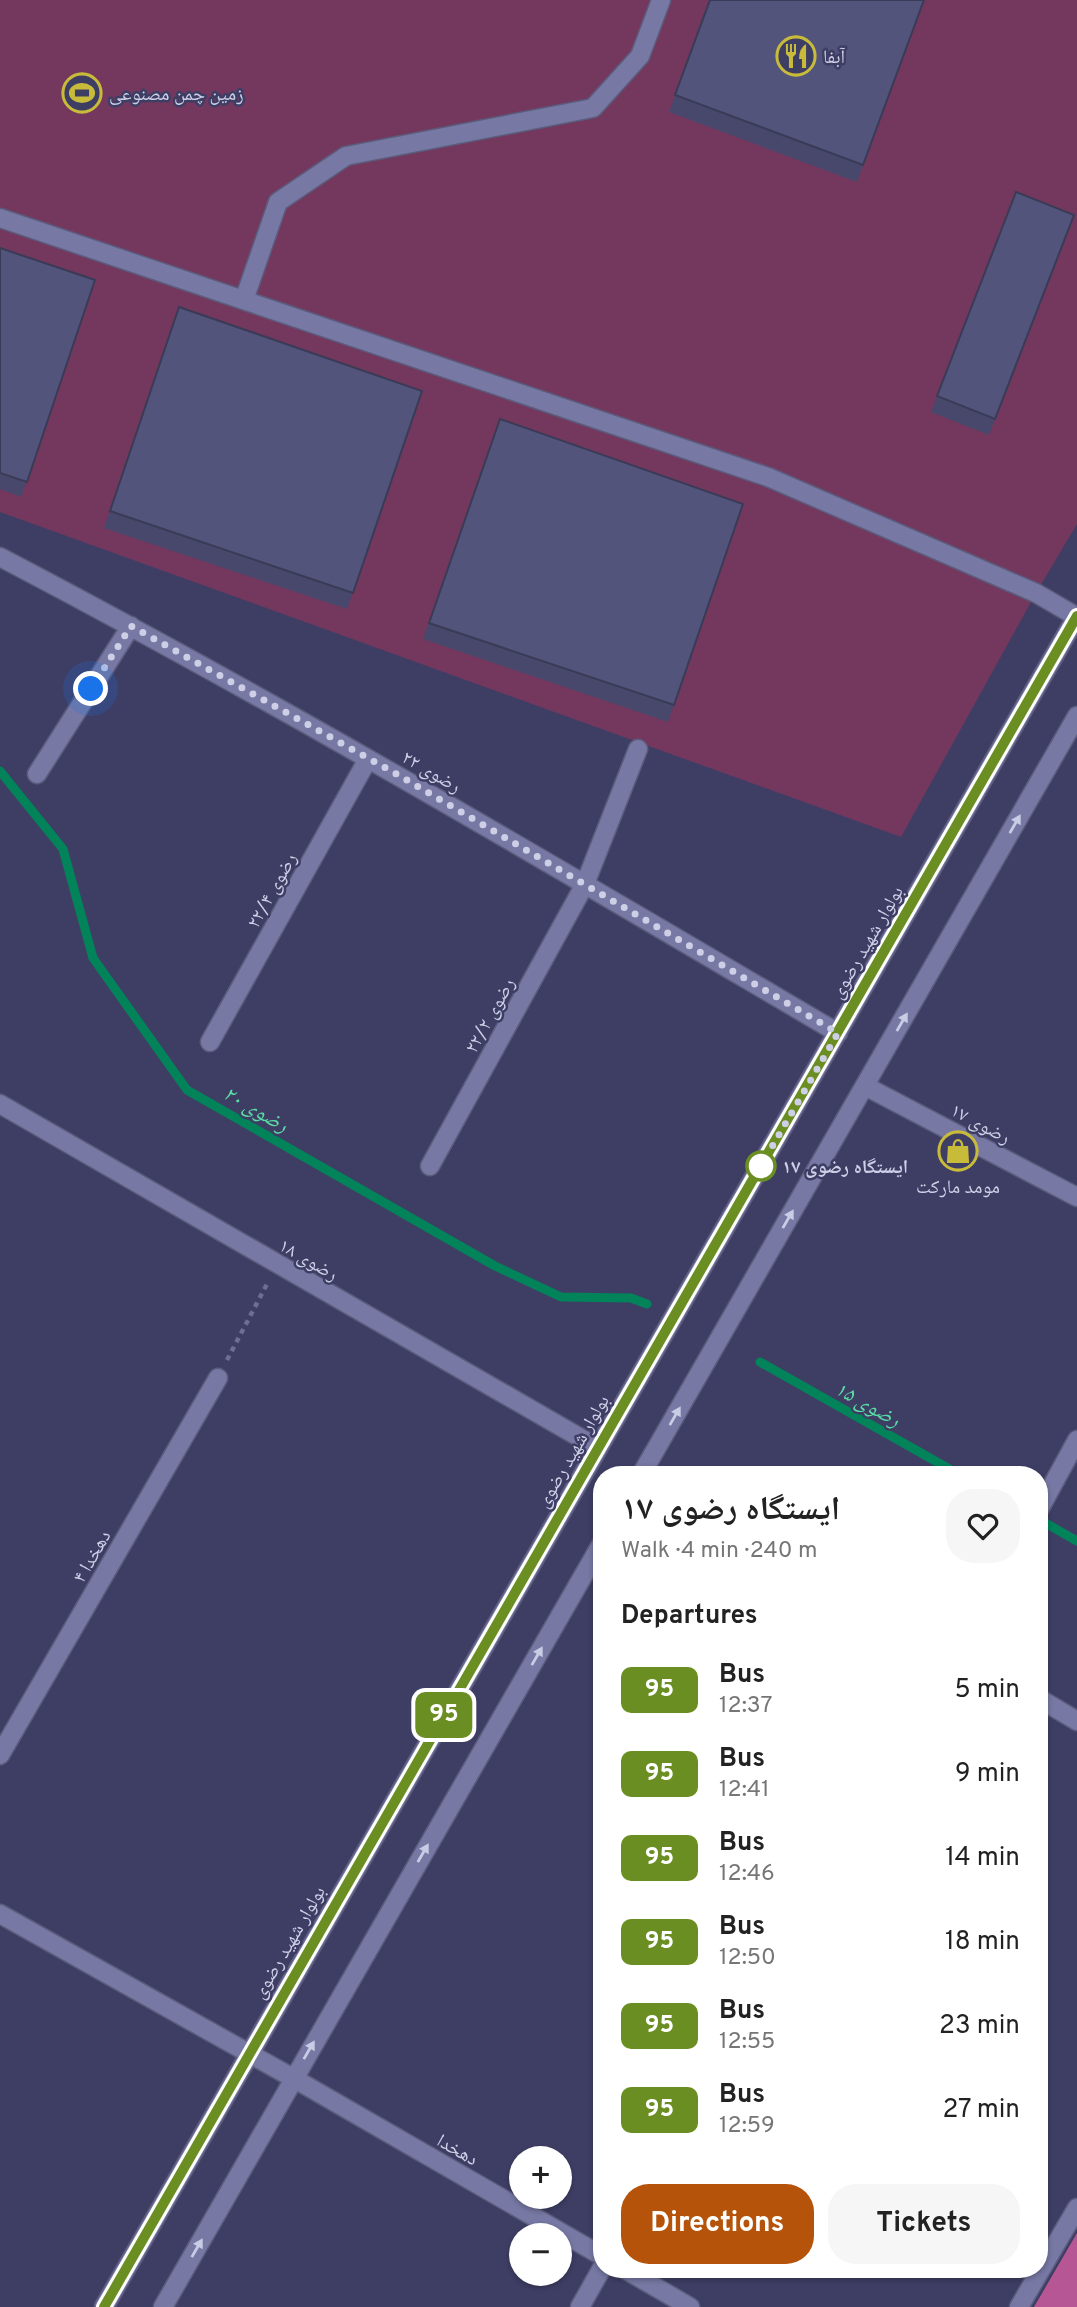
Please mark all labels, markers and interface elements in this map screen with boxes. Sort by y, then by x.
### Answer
restaurant icon: آبفا [775,35,817,77]
place label: آبفا [823,46,846,70]
sports icon: زمین چمن مصنوعی [61,72,103,114]
place label: زمین چمن مصنوعی [109,83,243,107]
your location [73,671,108,706]
street label: رضوی ۲۲ [397,746,465,799]
one-way arrow [1009,815,1021,834]
street label: رضوی ۲۲/۴ [242,849,303,933]
street label: بولوار شهید رضوی [826,882,910,1004]
street label: رضوی ۲۲/۲ [460,974,521,1058]
one-way arrow [896,1012,908,1031]
water label: رضوی ۲۰ [218,1081,293,1140]
street label: رضوی ۱۷ [946,1099,1014,1150]
shop icon: مومد مارکت [937,1130,979,1172]
marker: ایستگاه رضوی ۱۷ [746,1151,776,1181]
place label: ایستگاه رضوی ۱۷ [782,1156,908,1180]
place label: مومد مارکت [916,1176,1000,1200]
one-way arrow [782,1209,794,1229]
street label: رضوی ۱۸ [274,1234,342,1287]
water label: رضوی ۱۵ [830,1376,905,1434]
street label: بولوار شهید رضوی [532,1391,616,1513]
one-way arrow [669,1406,681,1426]
button: heart [946,1489,1020,1563]
text: ایستگاه رضوی ۱۷ [621,1490,840,1532]
street label: دهخدا ۴ [68,1526,117,1588]
text: Walk · 4 min · 240 m [621,1537,817,1566]
text: Departures [621,1600,758,1633]
one-way arrow [531,1646,543,1666]
text: Bus [719,1659,765,1692]
text: 5 min [954,1674,1020,1707]
text: 95 [645,1675,674,1705]
line badge: 95 [412,1692,476,1738]
text: 12:37 [719,1692,772,1721]
text: 95 [429,1700,459,1730]
text: Bus [719,1743,765,1776]
text: 9 min [955,1758,1020,1791]
text: 95 [645,1759,674,1789]
text: 12:41 [719,1776,770,1805]
text: Bus [719,1827,765,1860]
text: 14 min [945,1842,1020,1875]
one-way arrow [417,1843,429,1863]
text: 95 [645,1843,674,1873]
text: 12:46 [719,1860,775,1889]
street label: بولوار شهید رضوی [248,1882,332,2004]
text: Bus [719,1911,765,1944]
text: 18 min [945,1926,1020,1959]
text: 95 [645,1927,674,1957]
text: 12:50 [719,1944,776,1973]
text: Bus [719,1995,765,2028]
text: 23 min [939,2010,1020,2043]
text: 95 [645,2011,674,2041]
text: 12:55 [719,2028,775,2057]
one-way arrow [303,2040,315,2060]
text: Bus [719,2079,765,2112]
text: 27 min [942,2094,1020,2127]
text: 95 [645,2095,674,2125]
text: 12:59 [719,2112,775,2141]
street label: دهخدا [432,2129,482,2172]
map controls [509,2146,572,2286]
button: + [509,2146,572,2209]
button: Directions [621,2184,814,2264]
button: Tickets [828,2184,1020,2264]
button: − [509,2223,572,2286]
one-way arrow [191,2238,203,2257]

